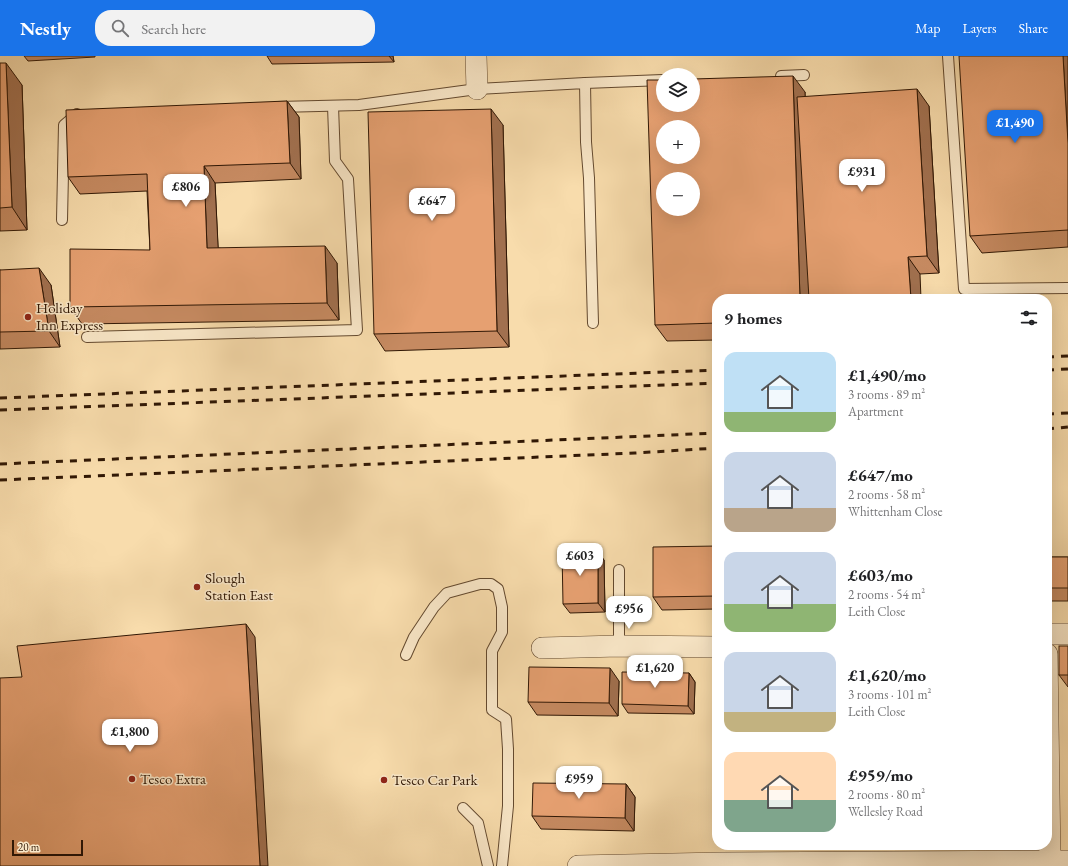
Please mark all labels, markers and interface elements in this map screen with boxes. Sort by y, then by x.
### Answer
search box [95,10,375,46]
text: Nestly [20,16,71,41]
icon: search [109,17,131,39]
text: Search here [141,19,206,38]
text: Map [915,19,940,37]
text: Layers [962,19,997,37]
text: Share [1019,19,1048,37]
map controls [656,68,700,216]
button: layers [656,68,700,112]
pin: £1,490 [982,110,1048,144]
text: £1,490 [996,114,1034,131]
button: + [656,120,700,164]
pin: £931 [838,159,886,193]
text: £931 [848,163,876,180]
button: − [656,172,700,216]
pin: £806 [162,174,210,208]
text: £806 [172,178,200,195]
pin: £647 [408,188,456,222]
text: £647 [418,192,446,209]
place label: Holiday Inn Express [36,298,103,334]
text: 9 homes [724,307,782,329]
icon: filters [1018,307,1040,329]
marker: Holiday Inn Express [23,312,33,322]
text: £1,490/mo [848,364,926,386]
icon: home [756,368,804,416]
text: 3 rooms · 89 m² [848,386,925,403]
text: Apartment [848,403,903,420]
text: £647/mo [848,464,913,486]
icon: home [756,468,804,516]
text: 2 rooms · 58 m² [848,486,925,503]
text: Whittenham Close [848,503,943,520]
pin: £603 [556,543,604,577]
text: £603 [566,547,594,564]
text: £603/mo [848,564,913,586]
place label: Slough Station East [205,568,273,604]
icon: home [756,568,804,616]
marker: Slough Station East [192,582,202,592]
text: 2 rooms · 54 m² [848,586,925,603]
pin: £956 [605,596,653,630]
text: £956 [615,600,643,617]
text: Leith Close [848,603,905,620]
pin: £1,620 [622,655,688,689]
text: £1,620 [636,659,674,676]
text: £1,620/mo [848,664,926,686]
icon: home [756,668,804,716]
text: 3 rooms · 101 m² [848,686,932,703]
text: Leith Close [848,703,905,720]
pin: £1,800 [97,719,163,753]
text: £1,800 [111,723,149,740]
text: £959/mo [848,764,913,786]
pin: £959 [555,766,603,800]
icon: home [756,768,804,816]
place label: Tesco Extra [140,769,206,788]
place label: Tesco Car Park [392,770,479,789]
text: £959 [565,770,593,787]
marker: Tesco Extra [127,774,137,784]
marker: Tesco Car Park [379,775,389,785]
text: 2 rooms · 80 m² [848,786,925,803]
text: Wellesley Road [848,803,923,820]
scale bar [12,838,83,857]
text: 20 m [18,840,39,854]

